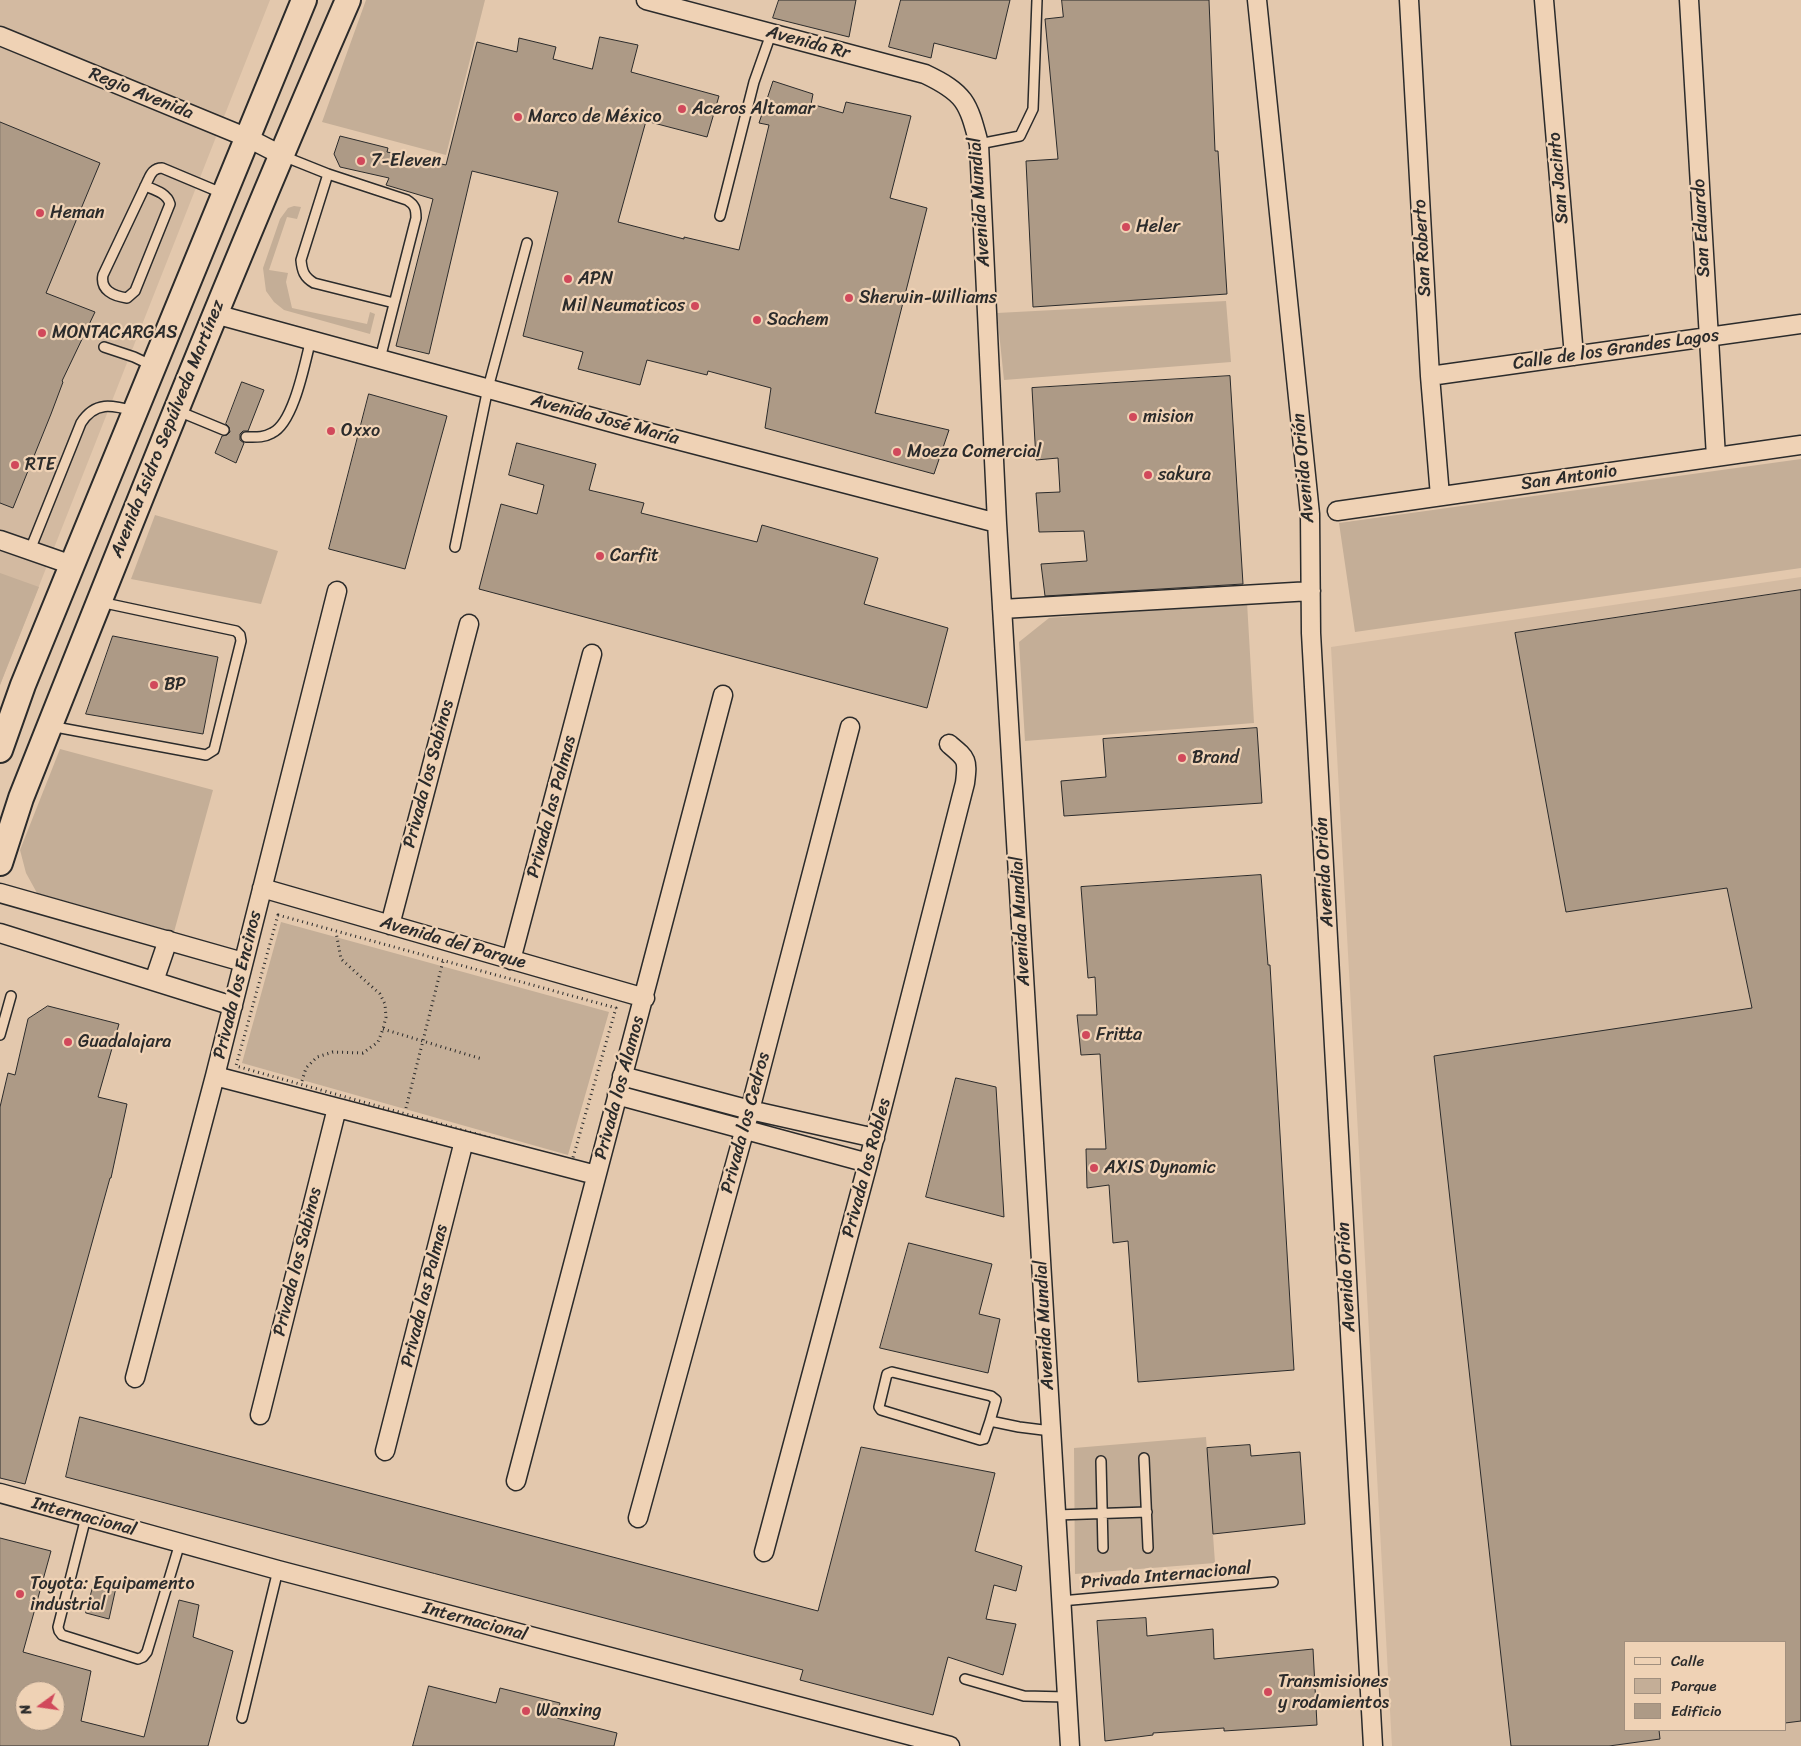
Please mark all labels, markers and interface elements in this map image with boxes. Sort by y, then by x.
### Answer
street label: Avenida Rr [764,21,852,65]
street label: Regio Avenida [86,63,196,125]
place label: Aceros Altamar [692,98,815,120]
marker: Aceros Altamar [676,103,688,115]
place label: Marco de México [528,106,662,128]
marker: Marco de México [512,111,524,123]
street label: San Jacinto [1544,131,1574,225]
street label: Avenida Mundial [965,136,995,268]
place label: 7-Eleven [371,150,441,172]
marker: 7-Eleven [355,155,367,167]
street label: San Eduardo [1689,178,1715,278]
street label: San Roberto [1410,199,1436,297]
place label: Heman [50,202,105,224]
marker: Heman [34,207,46,219]
place label: Heler [1136,216,1180,238]
marker: Heler [1120,221,1132,233]
place label: APN [578,268,613,290]
marker: APN [562,273,574,285]
place label: Sherwin-Williams [859,287,997,309]
marker: Sherwin-Williams [843,292,855,304]
place label: Mil Neumaticos [562,295,685,317]
street label: Avenida Isidro Sepúlveda Martínez [106,297,230,561]
marker: Mil Neumaticos [689,300,701,312]
place label: Sachem [767,309,829,331]
marker: Sachem [751,314,763,326]
place label: MONTACARGAS [52,322,178,344]
street label: Calle de los Grandes Lagos [1512,325,1720,375]
marker: MONTACARGAS [36,327,48,339]
street label: Avenida José María [529,390,681,450]
place label: mision [1143,406,1194,428]
marker: mision [1127,411,1139,423]
street label: Avenida Orión [1288,412,1320,524]
place label: Oxxo [341,420,380,442]
marker: Oxxo [325,425,337,437]
place label: Moeza Comercial [907,441,1041,463]
marker: Moeza Comercial [891,446,903,458]
place label: RTE [25,454,55,476]
marker: RTE [9,459,21,471]
street label: San Antonio [1520,461,1618,495]
place label: sakura [1158,464,1211,486]
marker: sakura [1142,469,1154,481]
place label: Carfit [610,545,659,567]
marker: Carfit [594,550,606,562]
place label: BP [164,674,186,696]
marker: BP [148,679,160,691]
street label: Privada los Sabinos [399,698,459,850]
street label: Privada las Palmas [523,734,581,880]
place label: Brand [1192,747,1239,769]
marker: Brand [1176,752,1188,764]
street label: Avenida Orión [1311,816,1339,928]
street label: Avenida Mundial [1007,856,1035,986]
street label: Privada los Encinos [209,909,267,1061]
street label: Avenida del Parque [378,912,528,974]
street label: Privada los Álamos [590,1014,650,1162]
place label: Fritta [1096,1024,1142,1046]
marker: Fritta [1080,1029,1092,1041]
place label: Guadalajara [78,1031,171,1053]
marker: Guadalajara [62,1036,74,1048]
street label: Privada los Cedros [717,1050,775,1196]
street label: Privada los Robles [838,1096,896,1240]
place label: AXIS Dynamic [1104,1157,1216,1179]
marker: AXIS Dynamic [1088,1162,1100,1174]
street label: Privada los Sabinos [269,1186,327,1338]
street label: Avenida Orión [1333,1221,1361,1333]
street label: Privada las Palmas [397,1222,453,1370]
street label: Avenida Mundial [1031,1260,1059,1390]
street label: Internacional [29,1493,139,1541]
street label: Privada Internacional [1080,1558,1252,1594]
place label: Toyota: Equipamento industrial [30,1573,195,1616]
marker: Toyota: Equipamento industrial [14,1588,26,1600]
street label: Internacional [420,1598,530,1646]
legend [1624,1641,1786,1731]
text: Calle [1671,1648,1704,1674]
place label: Transmisiones y rodamientos [1278,1671,1389,1714]
text: Parque [1671,1673,1716,1699]
north arrow [15,1681,65,1731]
marker: Transmisiones y rodamientos [1262,1686,1274,1698]
text: Edificio [1671,1698,1722,1724]
place label: Wanxing [536,1700,602,1722]
text: N [13,1702,39,1717]
marker: Wanxing [520,1705,532,1717]

